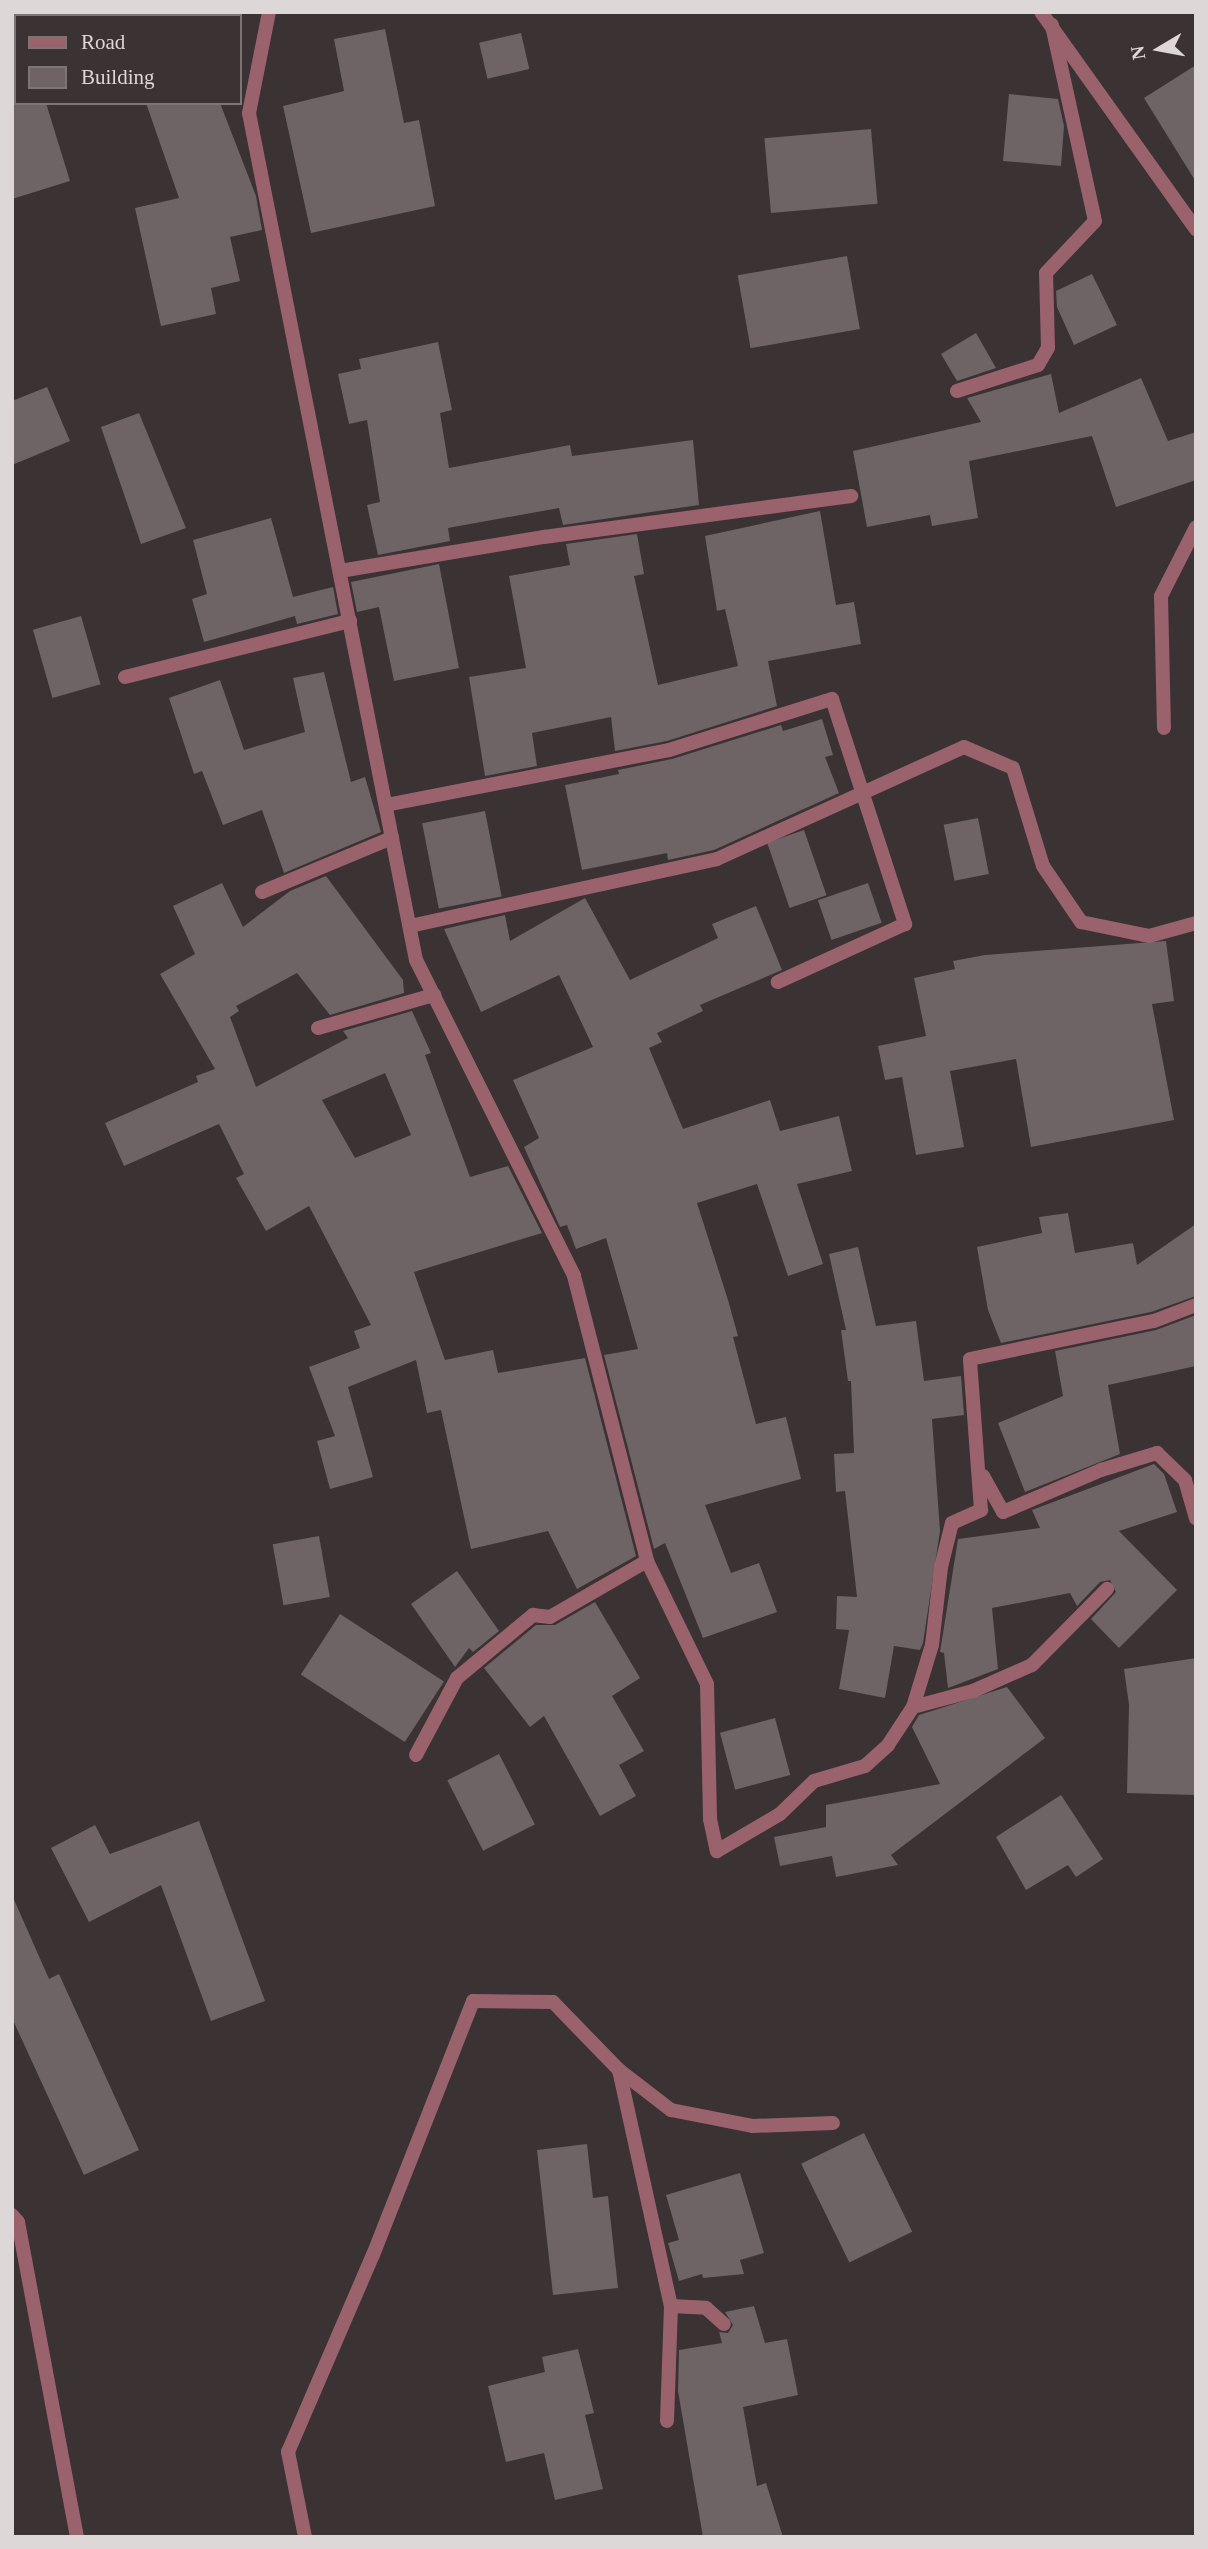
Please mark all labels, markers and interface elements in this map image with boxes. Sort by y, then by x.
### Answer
legend [14,14,242,105]
north arrow [1124,14,1194,84]
text: Road [81,30,125,54]
text: N [1126,44,1149,61]
text: Building [81,65,155,89]

